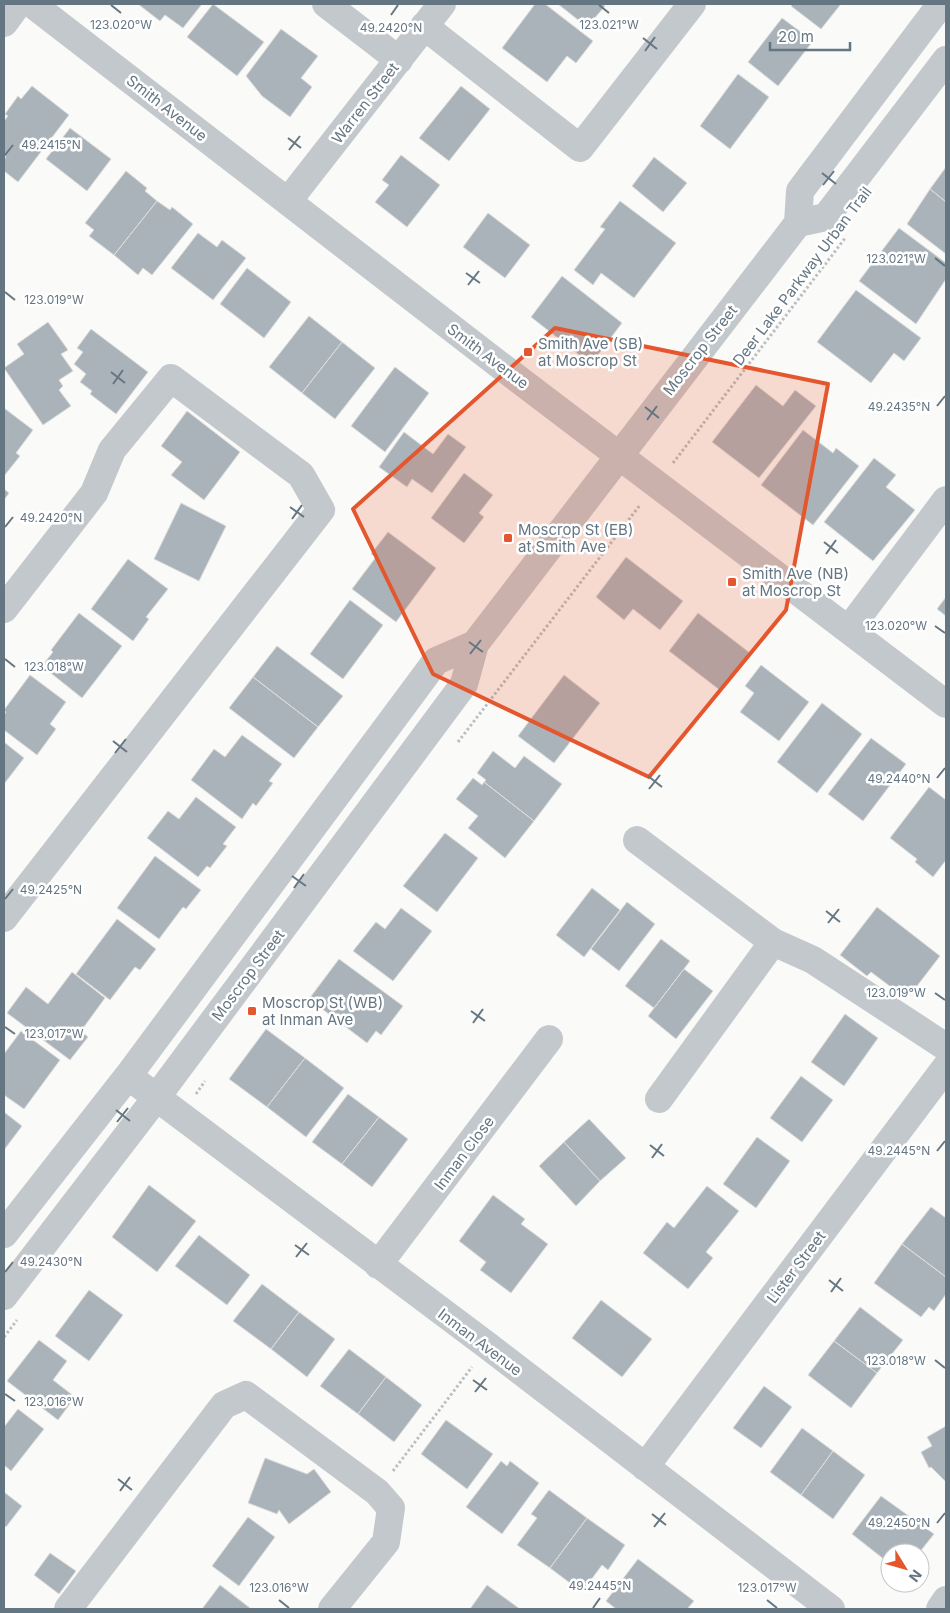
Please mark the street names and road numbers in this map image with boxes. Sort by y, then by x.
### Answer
street label: Warren Street [327,59,403,147]
street label: Smith Avenue [123,71,211,145]
street label: Deer Lake Parkway Urban Trail [728,183,876,369]
street label: Moscrop Street [659,301,741,399]
street label: Smith Avenue [444,319,532,393]
street label: Moscrop Street [208,926,288,1024]
street label: Inman Close [430,1112,498,1194]
street label: Lister Street [763,1227,829,1307]
street label: Inman Avenue [434,1304,526,1380]

